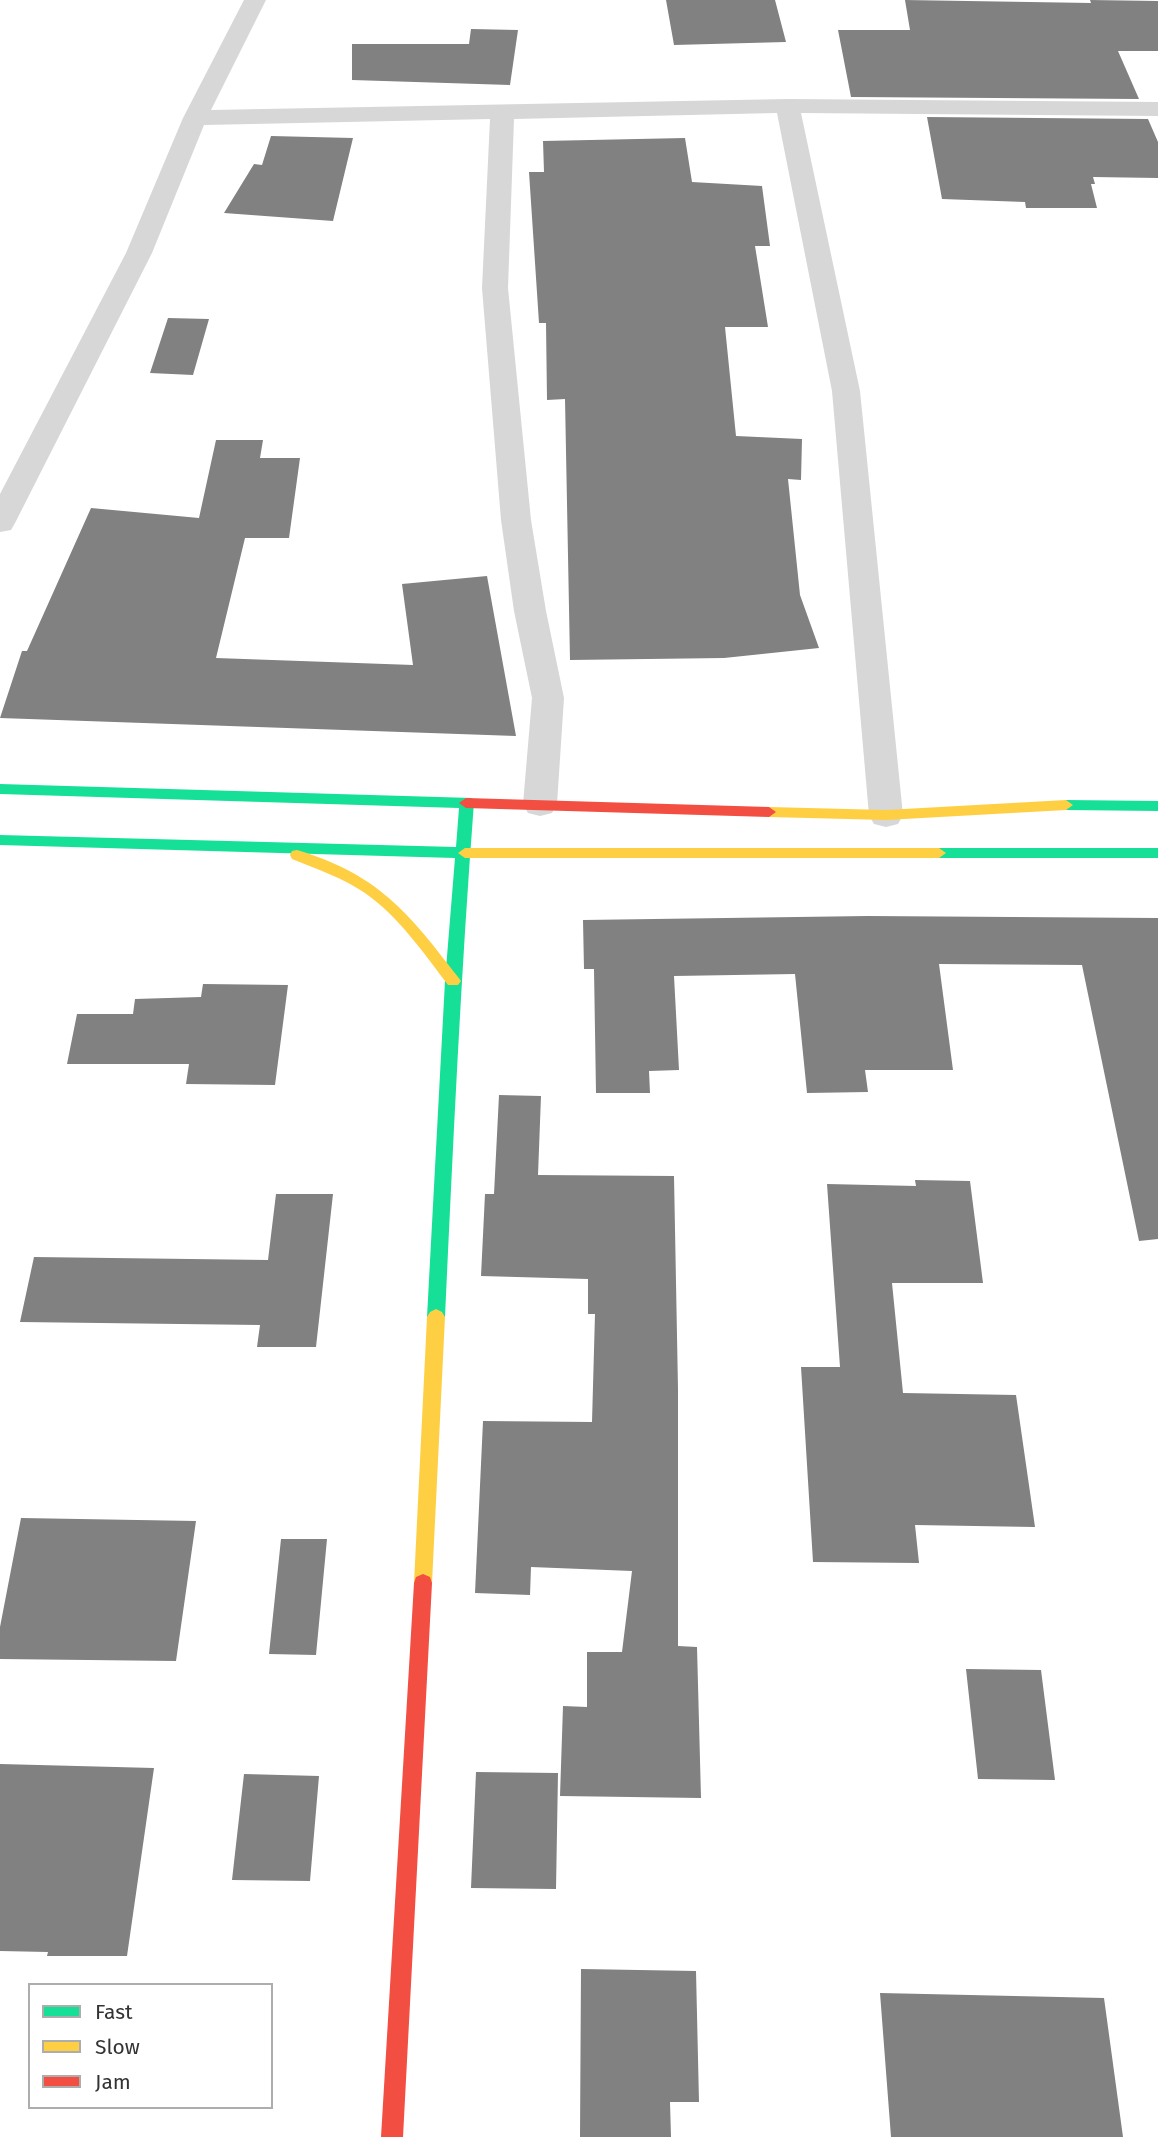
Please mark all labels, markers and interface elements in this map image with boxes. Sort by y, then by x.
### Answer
legend [28,1983,273,2109]
text: Fast [95,1999,133,2025]
text: Slow [95,2034,140,2060]
text: Jam [95,2069,131,2095]

